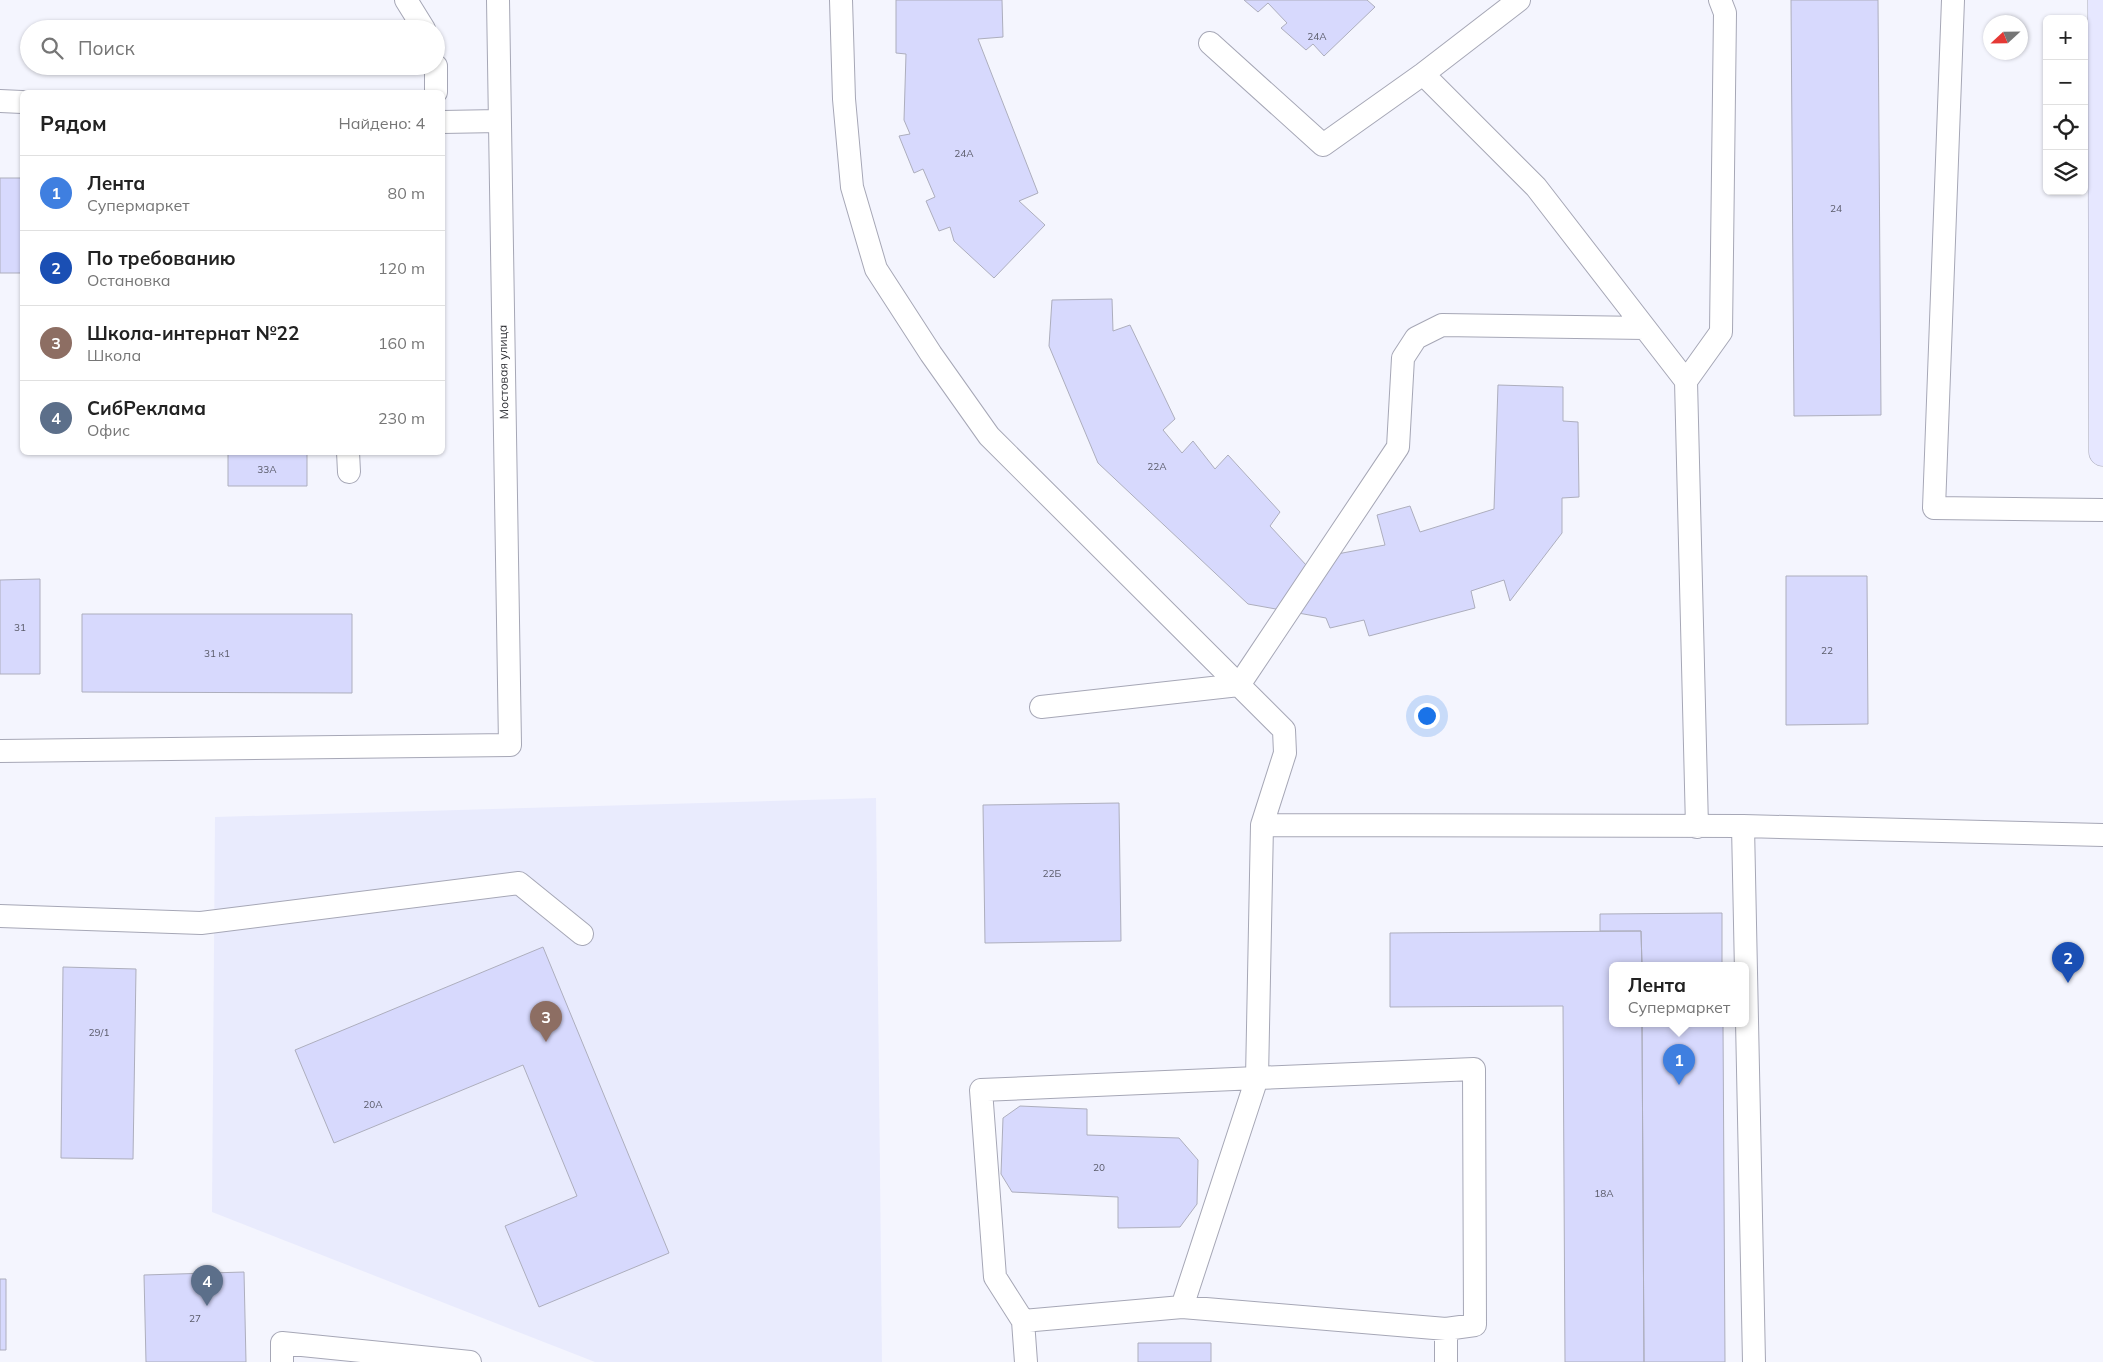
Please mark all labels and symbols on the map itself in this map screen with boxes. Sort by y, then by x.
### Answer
north arrow [1983,15,2028,60]
house number: 24А [1307,30,1327,43]
house number: 24А [954,147,974,160]
house number: 24 [1830,202,1842,215]
street label: Мостовая улица [495,325,511,419]
house number: 22А [1147,460,1167,473]
house number: 33А [257,463,277,476]
house number: 31 [14,621,26,634]
house number: 22 [1821,644,1833,657]
house number: 31 к1 [204,647,230,660]
your location [1414,703,1440,729]
house number: 22Б [1043,867,1062,880]
pin: 2 [2052,942,2084,983]
pin: 3 [530,1001,562,1042]
house number: 29/1 [89,1026,109,1039]
pin: 1 [1663,1044,1695,1085]
house number: 20А [363,1098,383,1111]
house number: 20 [1093,1161,1105,1174]
house number: 18А [1594,1187,1614,1200]
pin: 4 [191,1265,223,1306]
house number: 27 [189,1312,201,1325]

